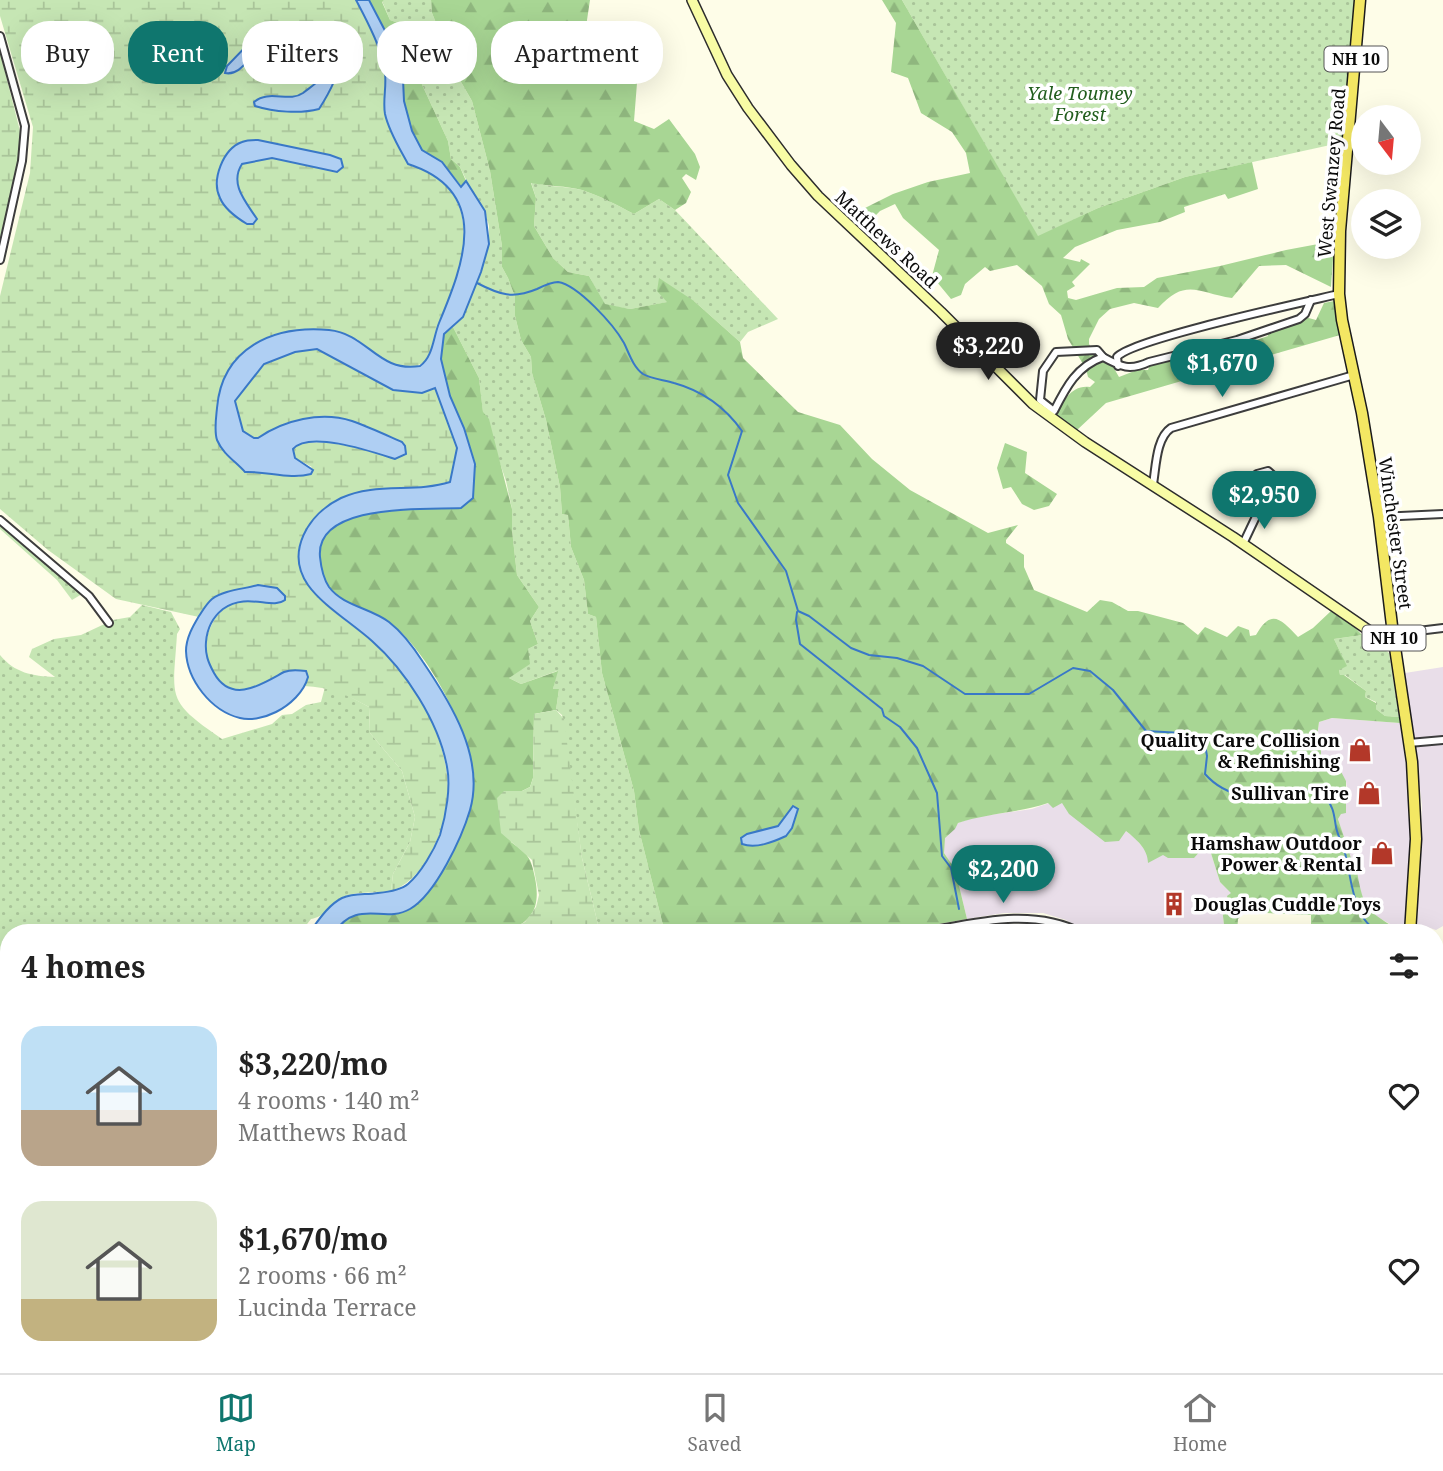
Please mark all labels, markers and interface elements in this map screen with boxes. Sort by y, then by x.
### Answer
chip: Buy [21,21,114,84]
chip: Rent [128,21,228,84]
chip: Filters [242,21,363,84]
chip: New [377,21,477,84]
chip: Apartment [491,21,663,84]
road number: NH 10 [1324,46,1388,72]
park label: Yale Toumey Forest [1027,81,1133,126]
street label: West Swanzey Road [1312,87,1350,259]
north arrow [1351,105,1421,175]
map controls [1351,105,1421,259]
street label: Matthews Road [830,185,944,293]
button: layers [1351,189,1421,259]
pin: $3,220 [931,322,1045,382]
text: $3,220 [952,329,1024,361]
pin: $1,670 [1165,340,1279,399]
text: $1,670 [1186,346,1258,378]
street label: Winchester Street [1373,455,1419,611]
pin: $2,950 [1207,472,1321,531]
text: $2,950 [1228,478,1300,510]
road number: NH 10 [1362,625,1426,650]
place label: Quality Care Collision & Refinishing [1141,728,1341,773]
shop icon: Quality Care Collision & Refinishing [1346,736,1374,764]
shop icon: Sullivan Tire [1355,779,1383,807]
place label: Sullivan Tire [1231,781,1349,805]
place label: Hamshaw Outdoor Power & Rental [1190,831,1363,876]
shop icon: Hamshaw Outdoor Power & Rental [1368,839,1396,867]
pin: $2,200 [946,846,1060,905]
text: $2,200 [967,852,1039,884]
building icon: Douglas Cuddle Toys [1160,890,1188,918]
place label: Douglas Cuddle Toys [1194,892,1381,916]
text: 4 homes [21,946,145,987]
icon: filters [1385,947,1423,985]
text: $3,220/mo [238,1043,388,1084]
icon: home [77,1054,161,1138]
icon: heart [1385,1077,1423,1115]
text: 4 rooms · 140 m² [238,1084,420,1116]
text: Matthews Road [238,1116,407,1148]
text: $1,670/mo [238,1218,388,1259]
icon: home [77,1229,161,1313]
icon: heart [1385,1252,1423,1290]
text: 2 rooms · 66 m² [238,1259,407,1291]
text: Lucinda Terrace [238,1291,417,1323]
tab: Map [216,1389,256,1457]
tab: Saved [688,1389,741,1457]
tab: Home [1173,1389,1227,1457]

